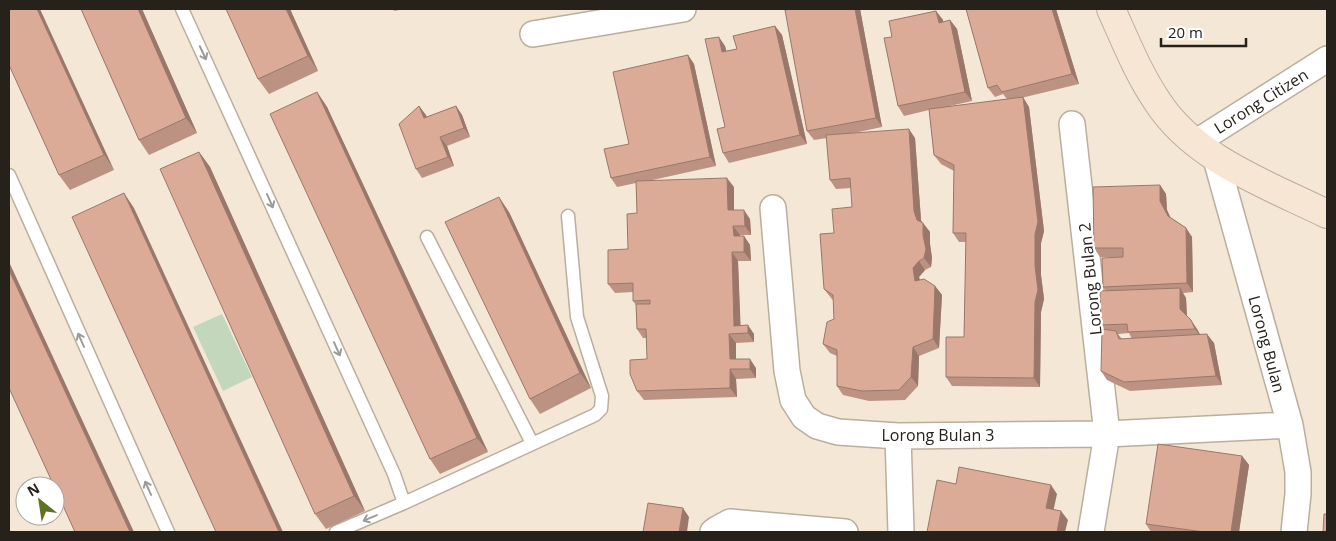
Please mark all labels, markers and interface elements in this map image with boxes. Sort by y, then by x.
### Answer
scale bar [1161,15,1246,47]
text: 20 m [1168,22,1203,42]
one-way arrow [199,45,208,60]
street label: Lorong Citizen [1210,63,1312,139]
one-way arrow [266,193,276,208]
street label: Lorong Bulan 2 [1073,222,1107,336]
street label: Lorong Bulan [1243,293,1291,395]
one-way arrow [76,333,85,348]
one-way arrow [333,341,343,356]
street label: Lorong Bulan 3 [882,424,995,446]
north arrow [15,476,65,526]
text: N [24,478,43,500]
one-way arrow [142,481,152,496]
one-way arrow [363,513,378,523]

